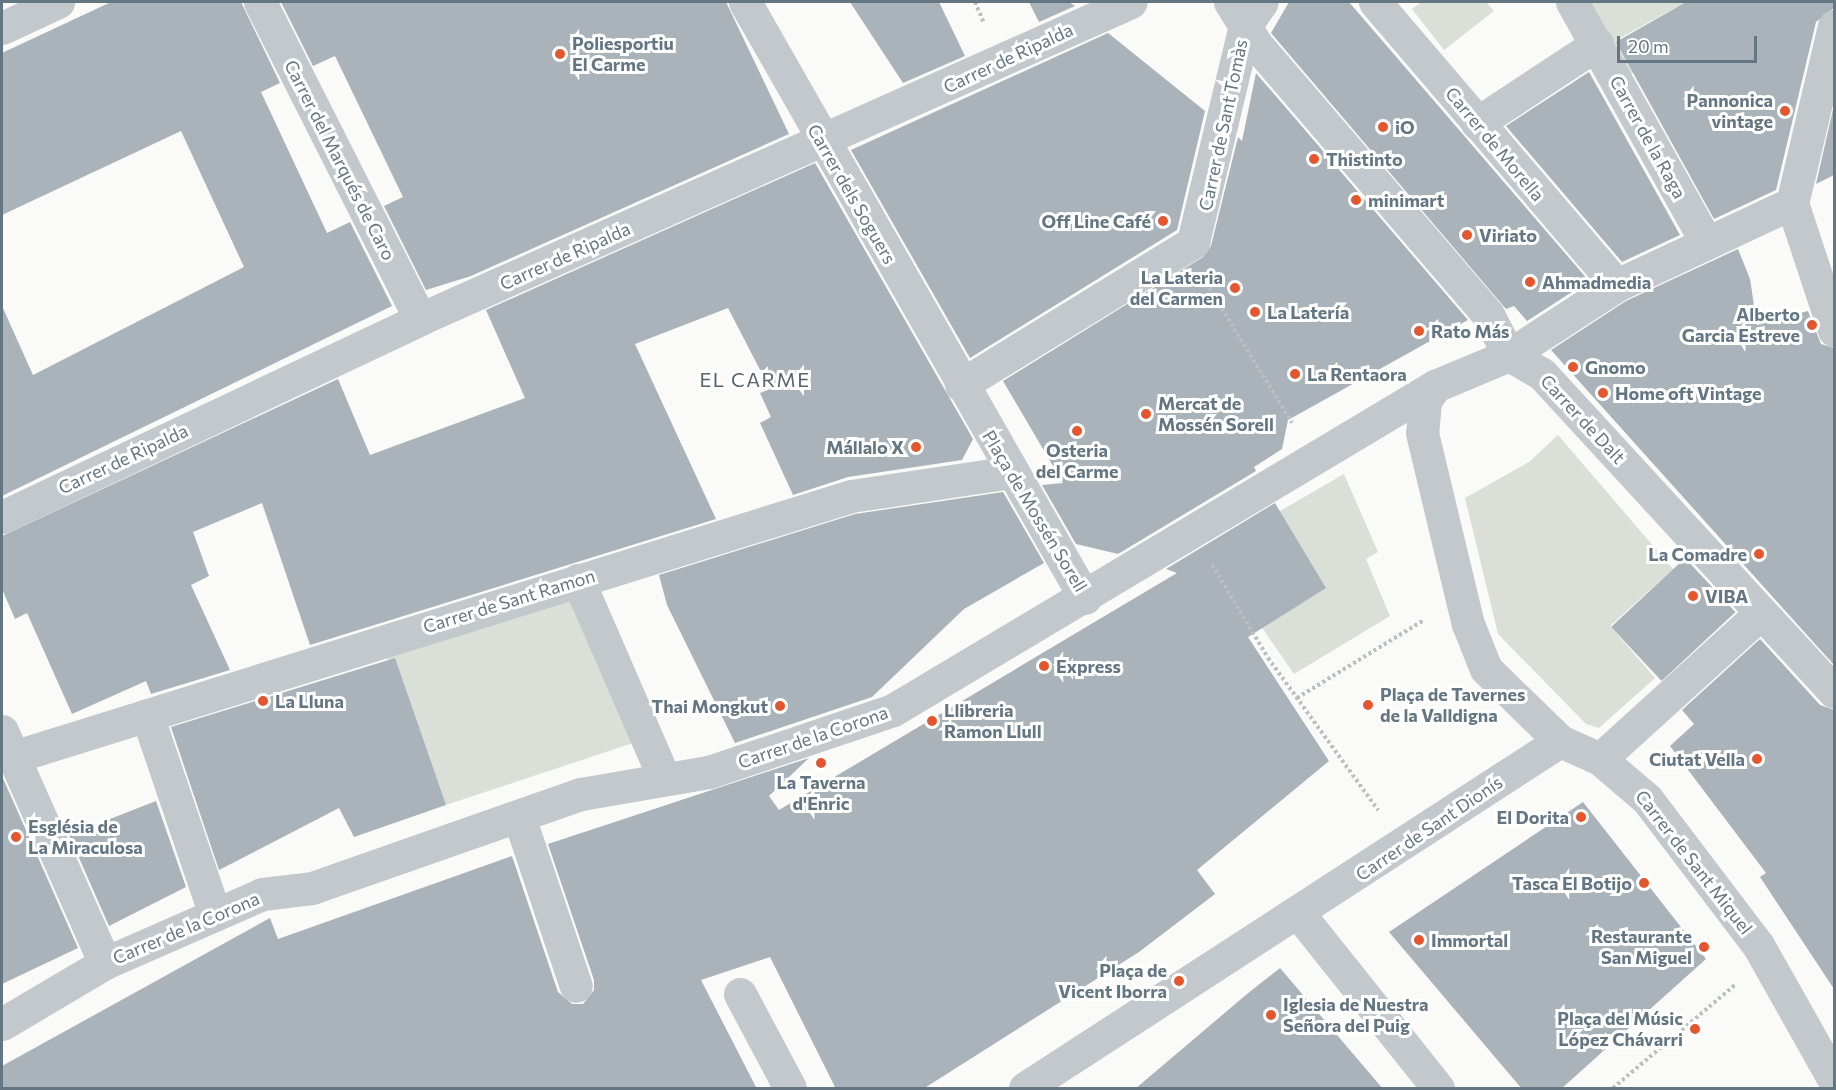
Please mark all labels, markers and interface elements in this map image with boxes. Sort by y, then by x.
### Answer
street label: Carrer de Ripalda [940,19,1076,97]
scale bar [1620,24,1760,62]
place label: Poliesportiu El Carme [572,33,674,76]
text: 20 m [1628,35,1669,57]
street label: Carrer de Sant Tomàs [1194,37,1252,213]
marker: Poliesportiu El Carme [553,47,567,61]
street label: Carrer del Marqués de Caro [280,56,400,264]
street label: Carrer de la Raga [1605,72,1691,202]
street label: Carrer de Morella [1441,83,1549,205]
place label: Pannonica vintage [1687,90,1773,132]
marker: Pannonica vintage [1778,104,1792,118]
place label: iO [1395,116,1415,138]
street label: Carrer dels Soguers [803,120,901,268]
marker: iO [1376,120,1390,134]
place label: Thistinto [1326,148,1403,170]
marker: Thistinto [1307,152,1321,166]
place label: minimart [1368,189,1444,211]
marker: minimart [1349,193,1363,207]
place label: Off Line Café [1042,210,1151,232]
marker: Off Line Café [1156,214,1170,228]
street label: Carrer de Ripalda [496,218,634,294]
place label: Viriato [1479,224,1537,246]
marker: Viriato [1460,228,1474,242]
place label: La Lateria del Carmen [1130,267,1223,310]
place label: Ahmadmedia [1542,271,1651,293]
marker: Ahmadmedia [1523,275,1537,289]
marker: La Lateria del Carmen [1228,281,1242,295]
place label: La Latería [1267,301,1349,323]
place label: Alberto Garcia Estreve [1682,304,1800,346]
marker: La Latería [1248,305,1262,319]
marker: Alberto Garcia Estreve [1805,318,1819,332]
place label: Rato Más [1431,320,1509,342]
marker: Rato Más [1412,324,1426,338]
place label: Gnomo [1585,356,1646,378]
marker: Gnomo [1566,360,1580,374]
place label: La Rentaora [1307,363,1407,385]
district label: EL CARME [699,367,811,391]
marker: La Rentaora [1288,367,1302,381]
street label: Carrer de Dalt [1536,370,1630,468]
place label: Home oft Vintage [1615,382,1761,404]
marker: Home oft Vintage [1596,386,1610,400]
place label: Mercat de Mossén Sorell [1158,393,1274,436]
marker: Mercat de Mossén Sorell [1139,407,1153,421]
street label: Carrer de Ripalda [55,420,191,498]
marker: Osteria del Carme [1070,424,1084,438]
street label: Plaça de Mossén Sorell [978,426,1092,596]
place label: Mállalo X [826,436,904,458]
marker: Mállalo X [909,440,923,454]
place label: Osteria del Carme [1036,440,1118,482]
place label: La Comadre [1648,543,1747,565]
marker: La Comadre [1752,547,1766,561]
street label: Carrer de Sant Ramon [420,565,598,637]
place label: VIBA [1705,585,1748,607]
marker: VIBA [1686,589,1700,603]
place label: Express [1056,655,1121,677]
marker: Express [1037,659,1051,673]
place label: Plaça de Tavernes de la Valldigna [1380,684,1525,726]
place label: La Lluna [275,690,344,712]
marker: La Lluna [256,694,270,708]
place label: Thai Mongkut [652,695,768,717]
marker: Plaça de Tavernes de la Valldigna [1361,698,1375,712]
marker: Thai Mongkut [773,699,787,713]
place label: Llibreria Ramon Llull [944,700,1042,742]
street label: Carrer de la Corona [735,701,891,773]
marker: Llibreria Ramon Llull [925,714,939,728]
place label: Ciutat Vella [1649,748,1745,770]
marker: Ciutat Vella [1750,752,1764,766]
marker: La Taverna d'Enric [814,756,828,770]
street label: Carrer de Sant Dionís [1352,771,1506,885]
place label: La Taverna d'Enric [776,772,866,814]
street label: Carrer de Sant Miquel [1631,786,1757,938]
place label: El Dorita [1496,806,1569,828]
marker: El Dorita [1574,810,1588,824]
place label: Església de La Miraculosa [28,816,143,858]
marker: Església de La Miraculosa [9,830,23,844]
place label: Tasca El Botijo [1512,872,1632,894]
marker: Tasca El Botijo [1637,876,1651,890]
street label: Carrer de la Corona [109,887,263,969]
place label: Restaurante San Miguel [1591,926,1692,968]
place label: Immortal [1431,929,1508,951]
marker: Immortal [1412,933,1426,947]
marker: Restaurante San Miguel [1697,940,1711,954]
place label: Plaça de Vicent Iborra [1058,960,1167,1002]
marker: Plaça de Vicent Iborra [1172,974,1186,988]
place label: Iglesia de Nuestra Señora del Puig [1283,994,1429,1036]
marker: Iglesia de Nuestra Señora del Puig [1264,1008,1278,1022]
place label: Plaça del Músic López Chávarri [1557,1008,1683,1050]
marker: Plaça del Músic López Chávarri [1688,1022,1702,1036]

